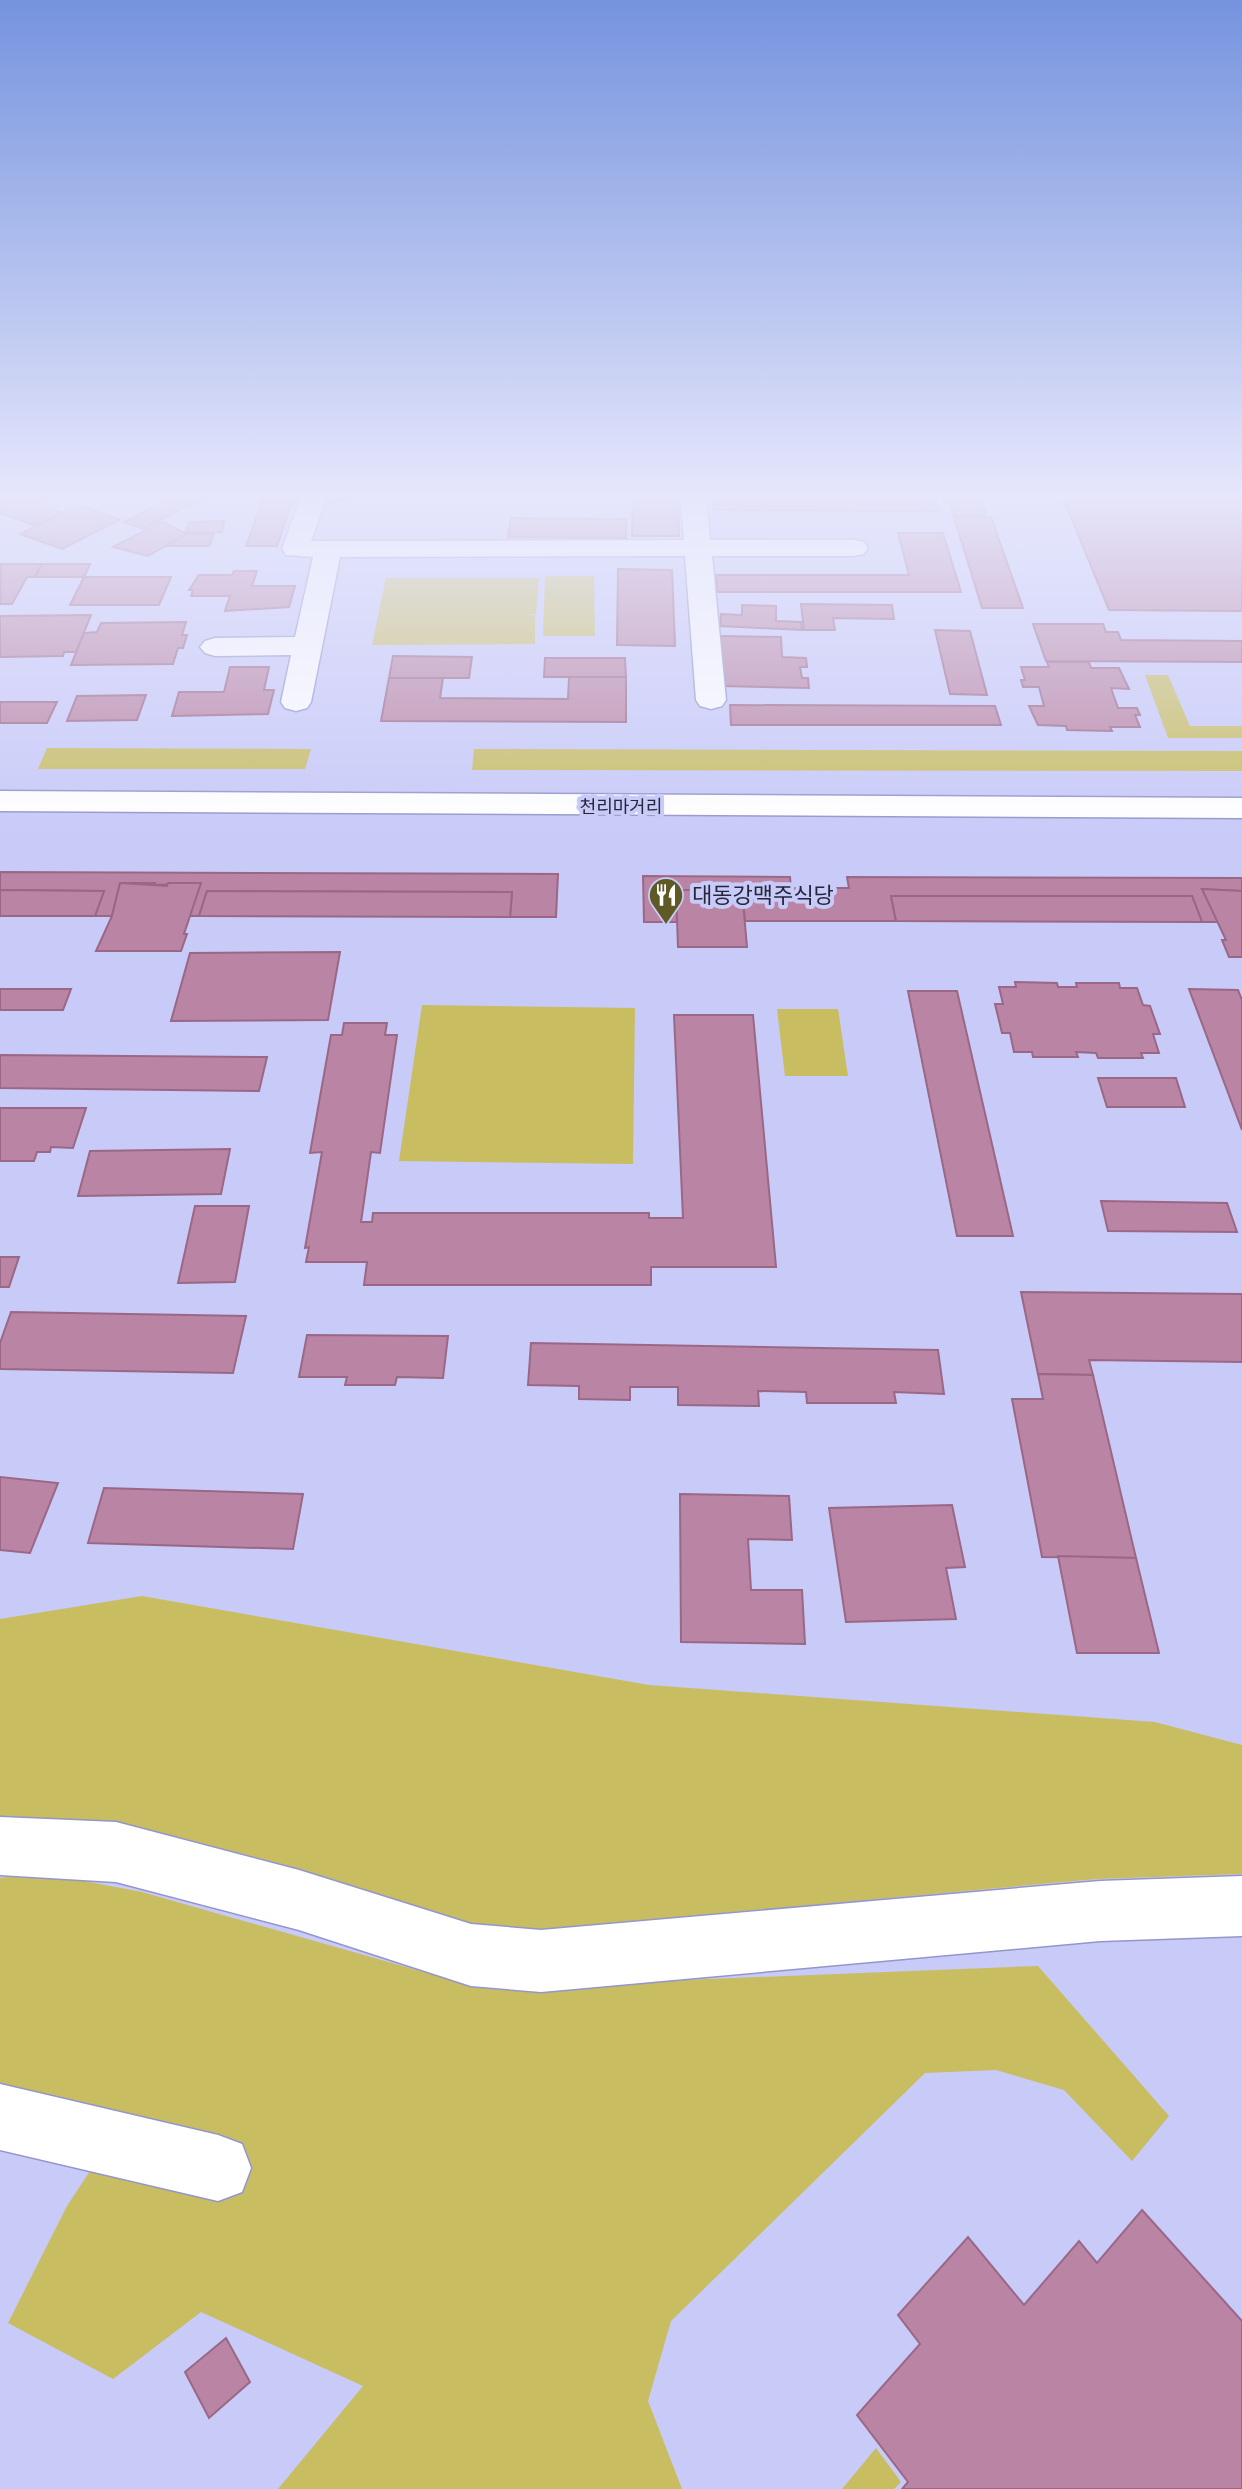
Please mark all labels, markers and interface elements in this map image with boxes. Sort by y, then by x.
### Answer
street label: 천리마거리 [580,794,662,819]
restaurant icon: 대동강맥주식당 [647,876,685,926]
place label: 대동강맥주식당 [692,880,834,911]

